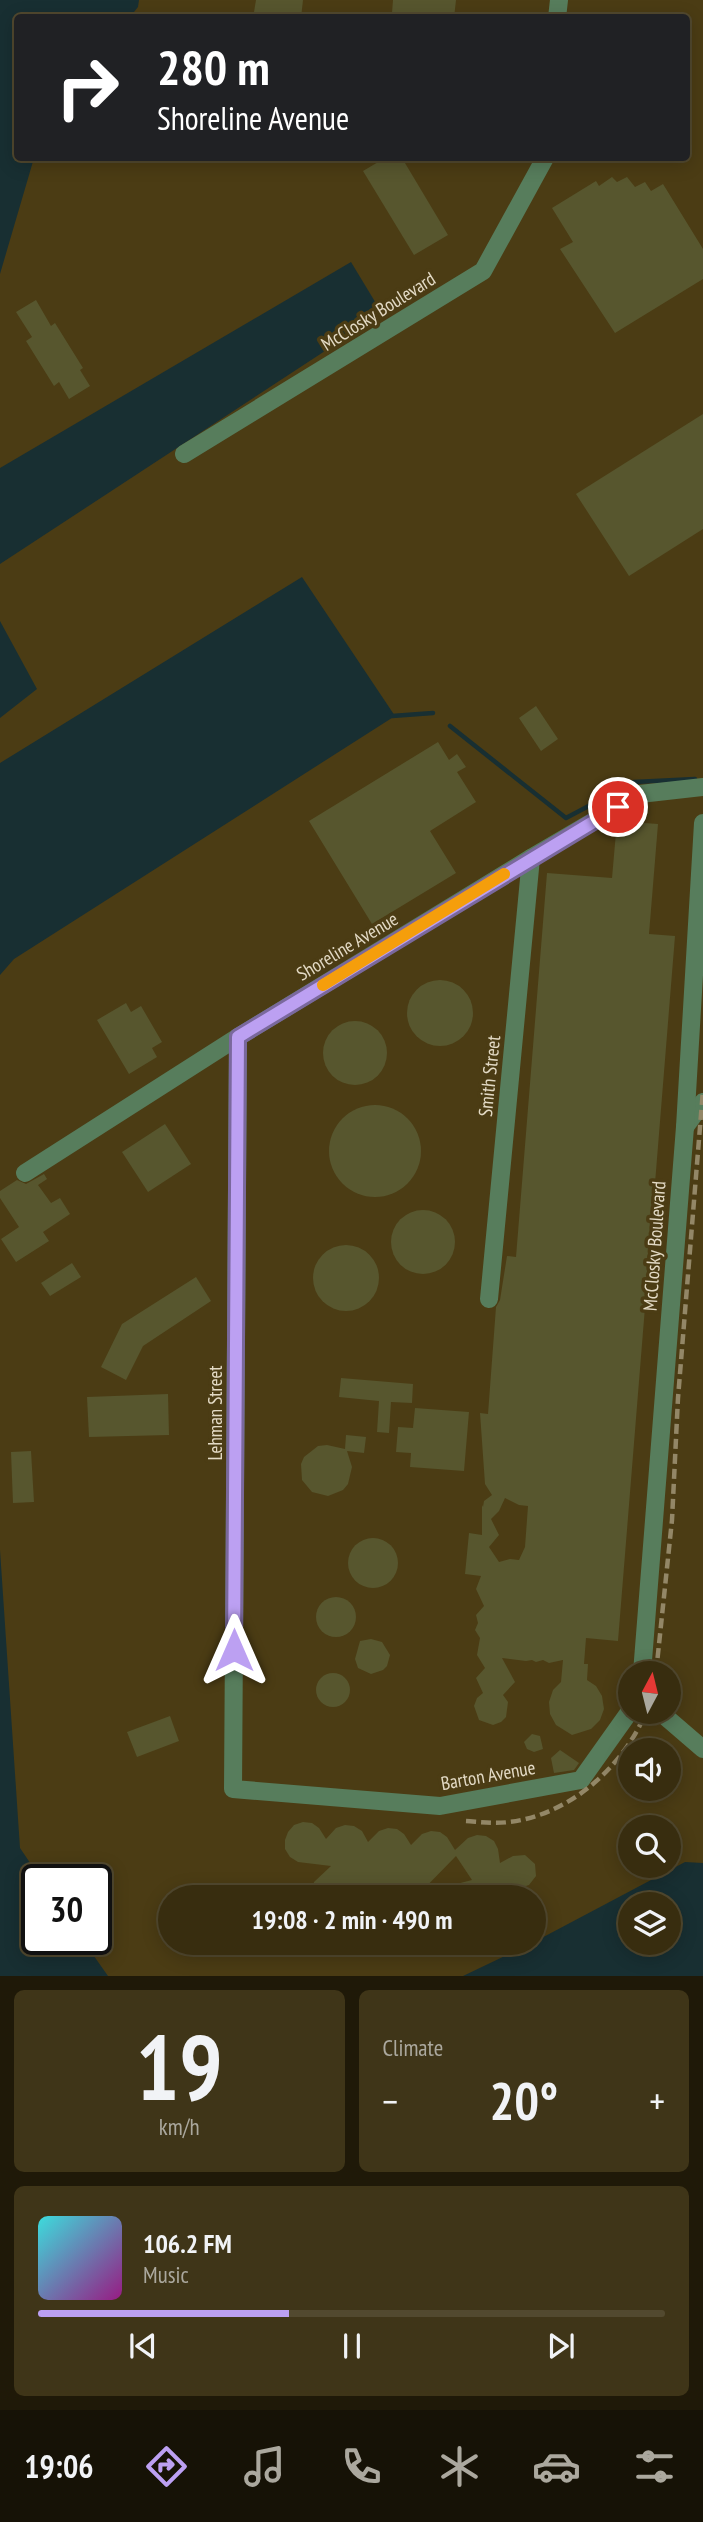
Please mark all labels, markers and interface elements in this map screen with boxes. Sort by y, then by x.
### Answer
text: 280 m [157,35,270,99]
icon: right [42,42,133,133]
text: Shoreline Avenue [157,97,349,139]
street label: McClosky Boulevard [316,266,440,356]
pin [588,777,648,837]
icon: arrive [599,788,637,826]
street label: Shoreline Avenue [292,906,402,986]
street label: Smith Street [473,1033,505,1118]
street label: McClosky Boulevard [637,1180,671,1312]
street label: Lehman Street [203,1365,227,1460]
position arrow [197,1613,271,1687]
north arrow [618,1661,681,1724]
map controls [618,1661,681,1955]
button: sound [618,1738,681,1801]
street label: Barton Avenue [439,1755,537,1795]
button: search [618,1815,681,1878]
speed limit sign: 30 [21,1864,112,1955]
button: layers [618,1892,681,1955]
text: 19:08 · 2 min · 490 m [252,1903,452,1936]
text: 19 [136,2007,223,2125]
text: Climate [383,2033,443,2062]
text: 20° [489,2067,558,2134]
text: − [383,2076,398,2125]
text: + [649,2076,665,2125]
text: km/h [159,2112,200,2141]
text: 106.2 FM [143,2227,232,2260]
text: Music [143,2260,189,2289]
icon: previous [124,2327,162,2365]
icon: pause [333,2327,371,2365]
icon: next [542,2327,580,2365]
icon: directions [142,2442,191,2491]
icon: music [240,2442,289,2491]
icon: phone [337,2442,386,2491]
icon: climate [435,2442,484,2491]
icon: car [532,2442,581,2491]
icon: filters [630,2442,679,2491]
text: 19:06 [24,2445,93,2487]

